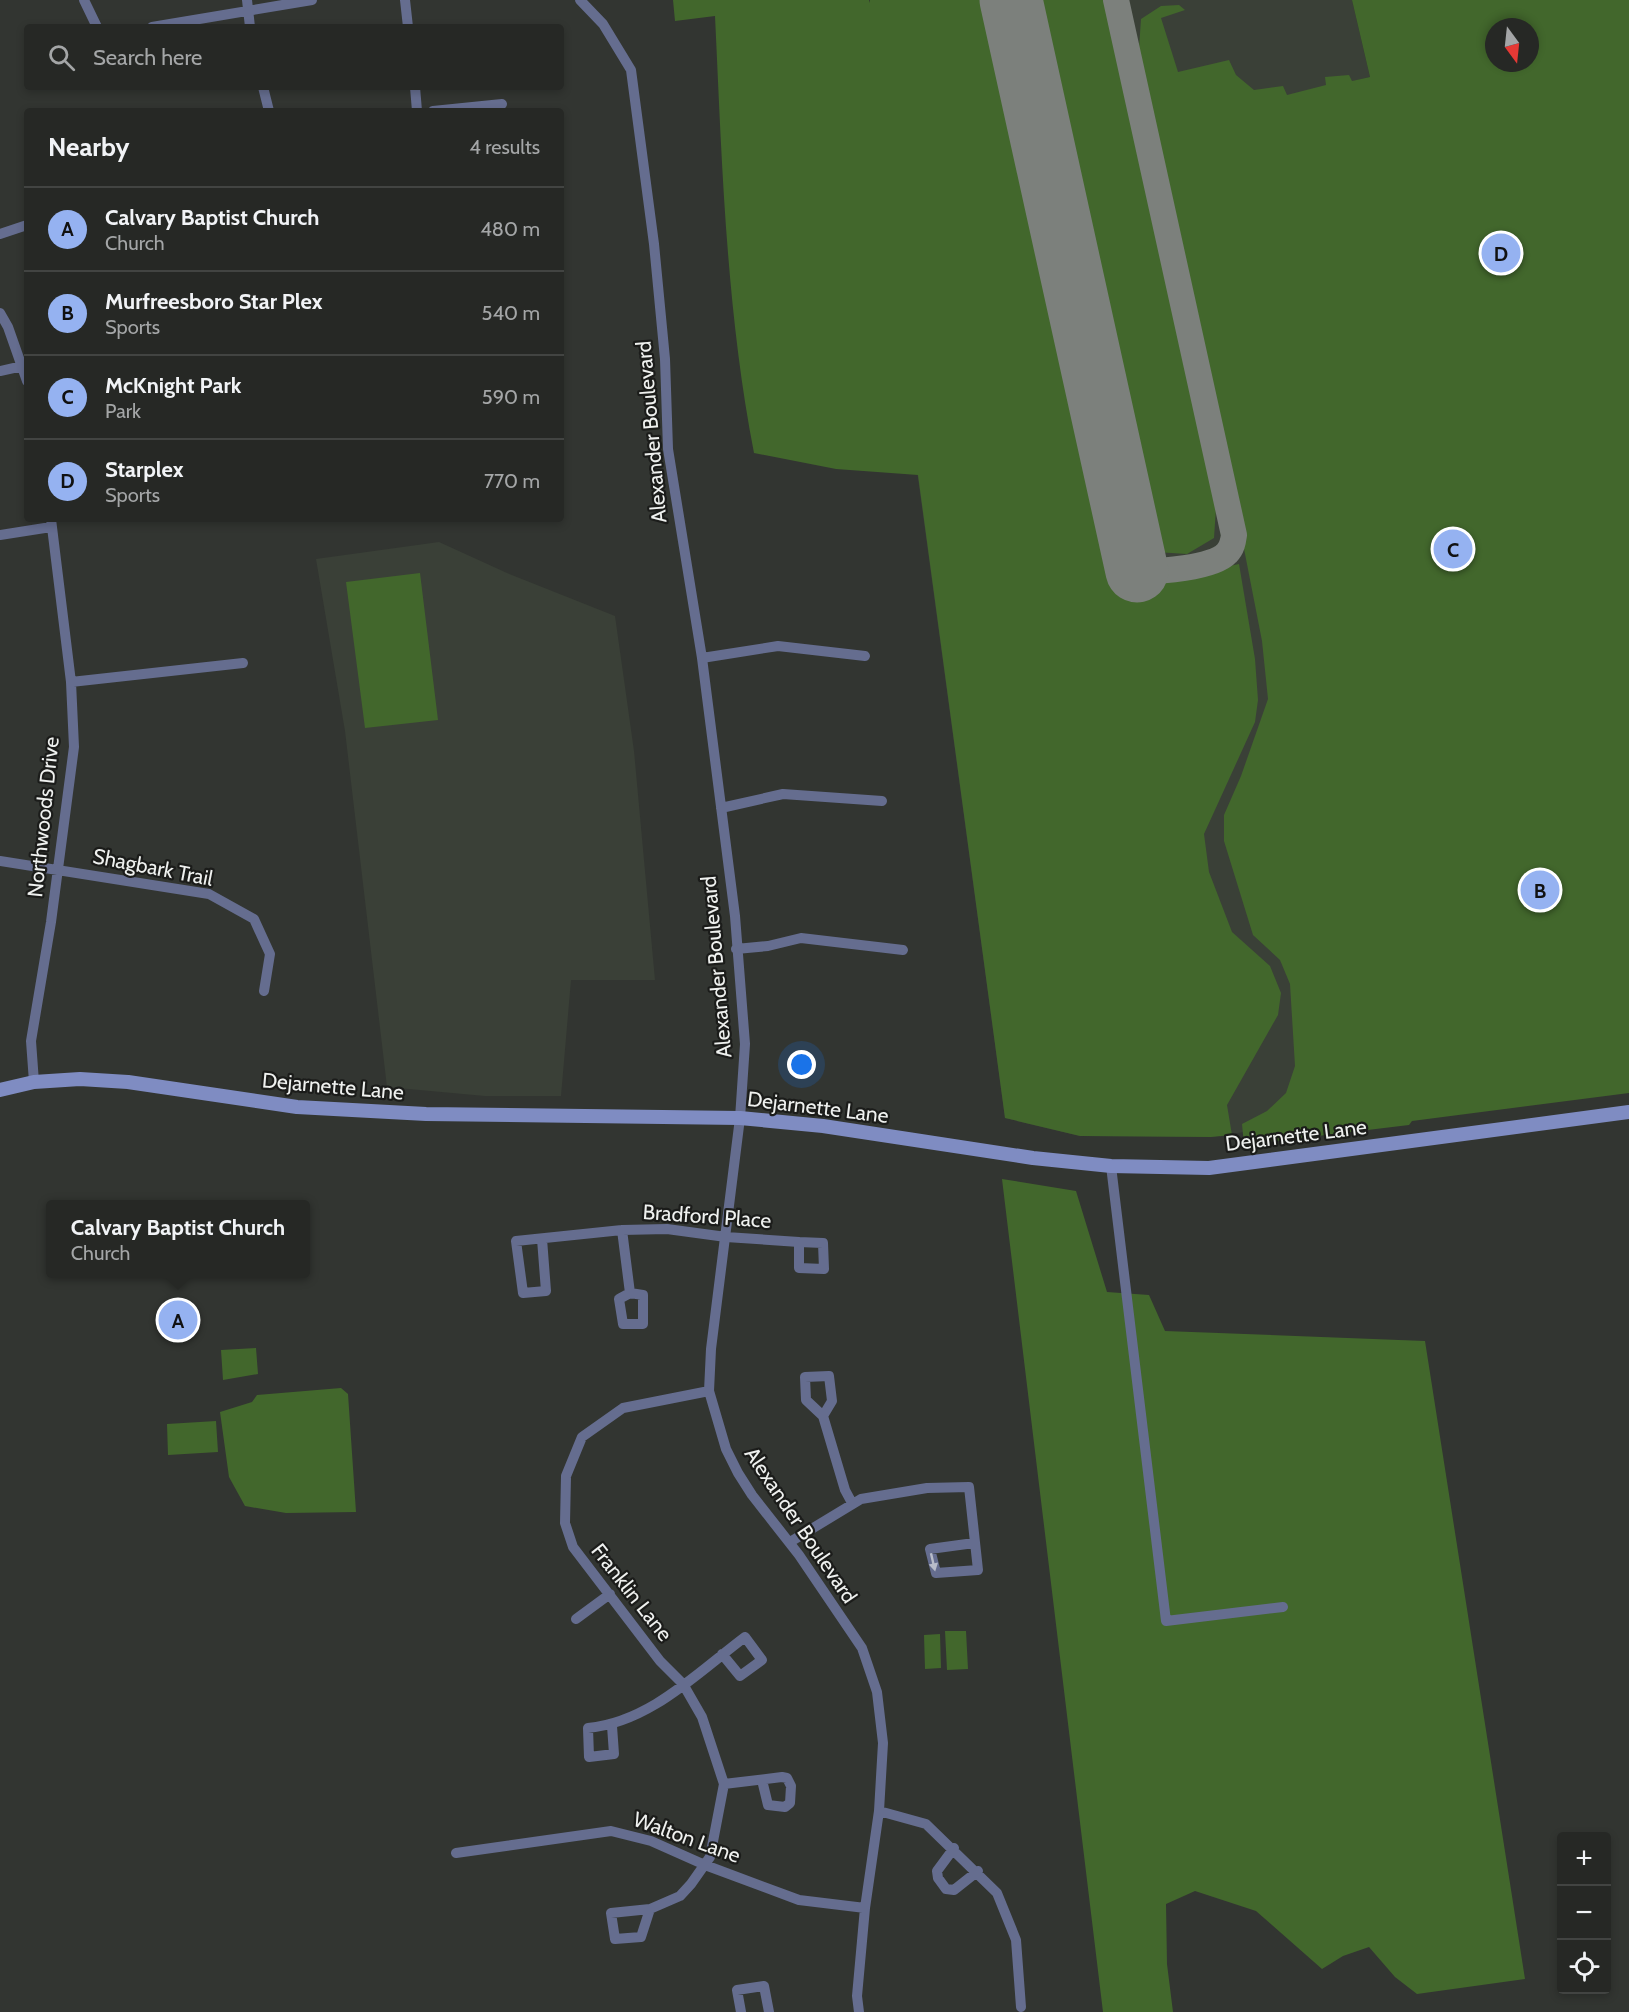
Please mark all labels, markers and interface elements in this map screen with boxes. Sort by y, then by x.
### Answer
north arrow [1485,18,1539,72]
search box [24,24,564,90]
icon: search [45,41,78,74]
text: Search here [93,44,202,71]
text: Nearby [48,131,129,163]
text: 4 results [469,135,540,159]
text: Calvary Baptist Church [105,204,319,231]
text: A [61,217,74,241]
text: 480 m [480,217,540,241]
pin: D [1482,230,1520,276]
text: Church [105,231,165,255]
text: Murfreesboro Star Plex [105,288,323,315]
text: B [61,301,74,325]
text: 540 m [482,301,540,325]
text: Sports [105,315,160,339]
street label: Alexander Boulevard [631,340,671,524]
text: McKnight Park [105,372,241,399]
text: C [61,385,74,409]
text: 590 m [482,385,540,409]
text: Park [105,399,141,423]
text: Starplex [105,456,184,483]
text: D [60,469,75,493]
text: 770 m [484,469,540,493]
text: Sports [105,483,160,507]
pin: C [1434,526,1472,572]
street label: Northwoods Drive [22,735,64,899]
street label: Shagbark Trail [91,843,215,891]
pin: B [1520,868,1560,912]
street label: Alexander Boulevard [696,875,736,1059]
your location [787,1050,816,1079]
street label: Dejarnette Lane [261,1067,405,1106]
street label: Dejarnette Lane [746,1086,890,1129]
street label: Dejarnette Lane [1224,1114,1368,1157]
street label: Bradford Place [642,1199,772,1233]
popup [46,1200,310,1278]
text: Calvary Baptist Church [71,1214,285,1241]
text: Church [71,1241,130,1265]
pin: A [158,1298,198,1342]
street label: Alexander Boulevard [740,1442,862,1608]
street label: Franklin Lane [586,1538,678,1646]
one-way arrow [929,1553,938,1572]
street label: Walton Lane [630,1806,744,1868]
map controls [1557,1832,1611,1994]
button: + [1557,1832,1611,1886]
button: − [1557,1886,1611,1940]
button: locate [1557,1940,1611,1994]

